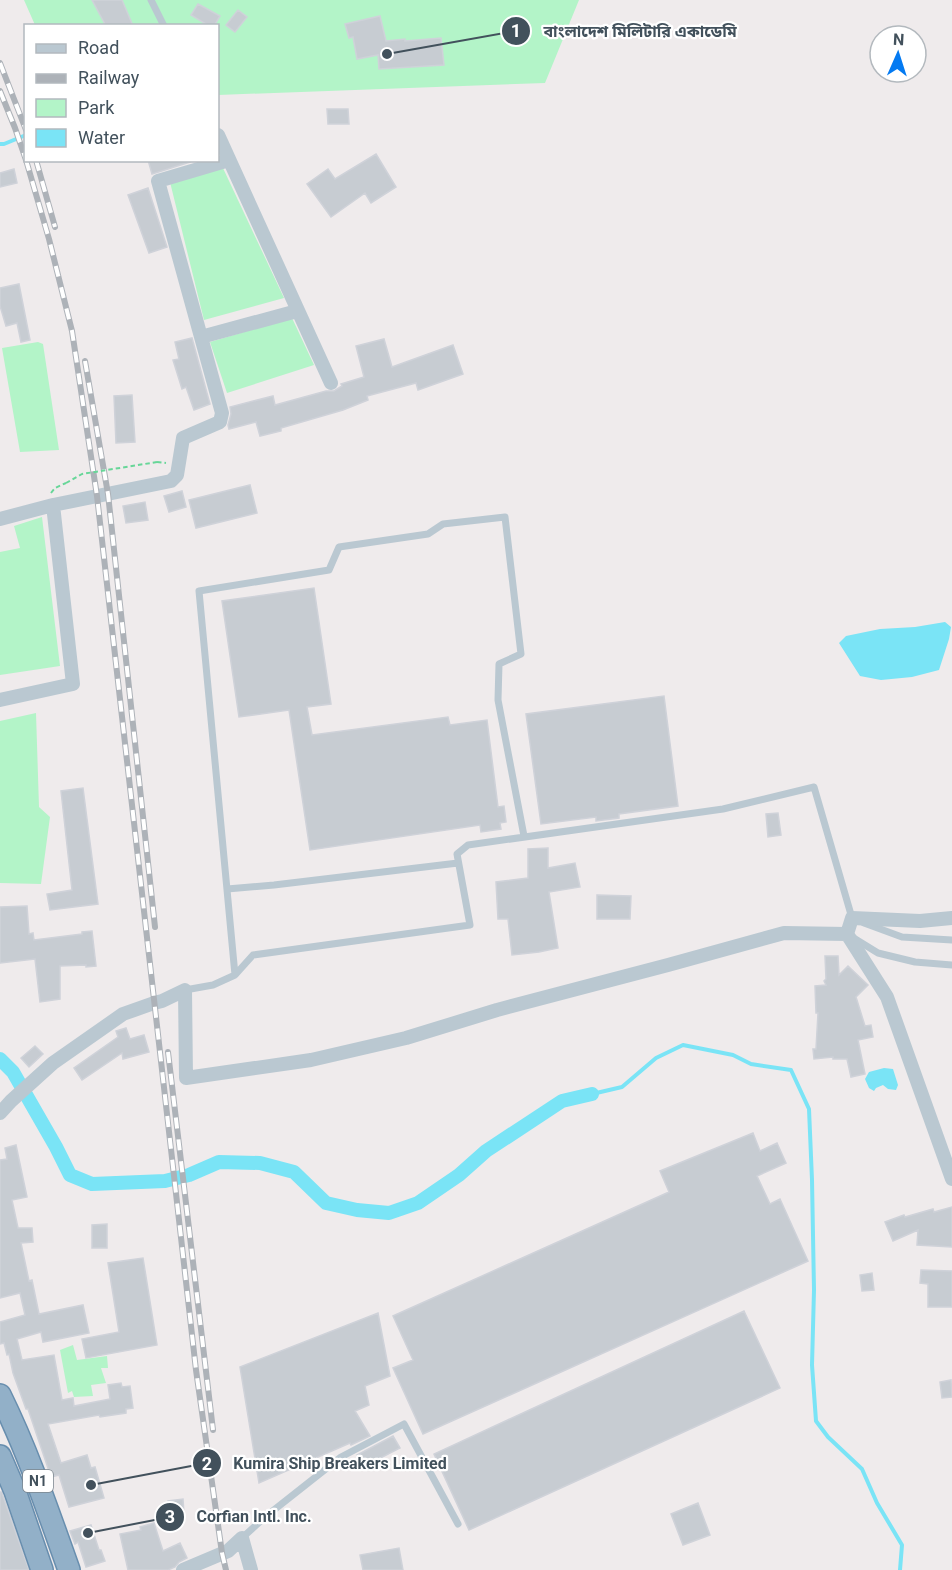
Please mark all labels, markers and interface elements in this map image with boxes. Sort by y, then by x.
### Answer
callout: বাংলাদেশ মিলিটারি একাডেমি [501,14,748,48]
text: 1 [511,20,521,41]
text: বাংলাদেশ মিলিটারি একাডেমি [542,22,738,41]
legend [24,24,219,162]
north arrow [868,24,928,84]
text: N [893,30,905,49]
text: Road [78,37,119,58]
text: Railway [78,67,140,88]
text: Park [78,97,115,118]
text: Water [78,127,125,148]
callout: Kumira Ship Breakers Limited [192,1446,459,1480]
text: 2 [202,1453,212,1474]
text: Kumira Ship Breakers Limited [233,1454,447,1473]
road number: N1 [23,1470,53,1492]
callout: Corfian Intl. Inc. [155,1500,324,1534]
text: 3 [165,1506,175,1527]
text: Corfian Intl. Inc. [196,1507,312,1526]

